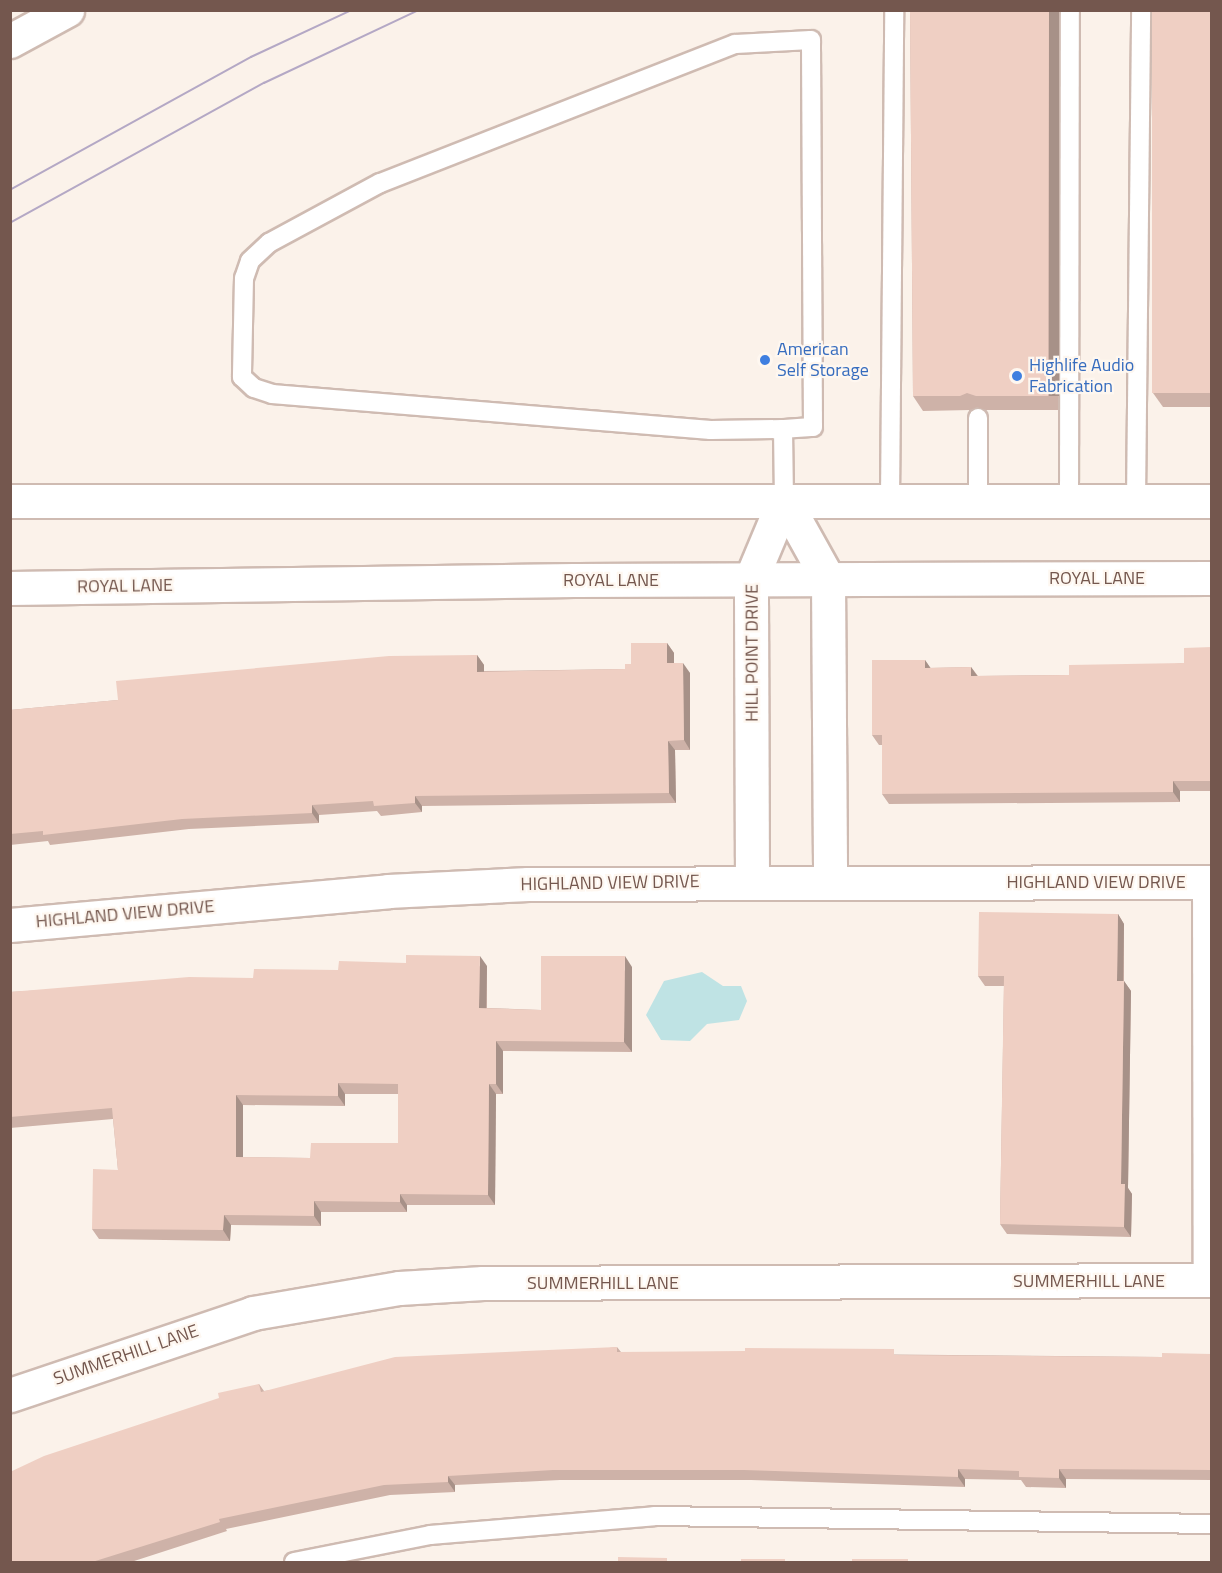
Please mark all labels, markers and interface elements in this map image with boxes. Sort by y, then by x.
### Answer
place label: American Self Storage [777,339,869,382]
marker: American Self Storage [758,353,772,367]
place label: Highlife Audio Fabrication [1029,355,1134,398]
marker: Highlife Audio Fabrication [1010,369,1024,383]
street label: ROYAL LANE [1049,567,1145,589]
street label: ROYAL LANE [563,569,659,591]
street label: ROYAL LANE [77,574,173,598]
street label: HILL POINT DRIVE [741,584,763,722]
street label: HIGHLAND VIEW DRIVE [520,871,700,895]
street label: HIGHLAND VIEW DRIVE [1006,871,1186,893]
street label: HIGHLAND VIEW DRIVE [35,895,215,933]
street label: SUMMERHILL LANE [1013,1270,1165,1292]
street label: SUMMERHILL LANE [527,1272,679,1294]
street label: SUMMERHILL LANE [51,1320,201,1390]

